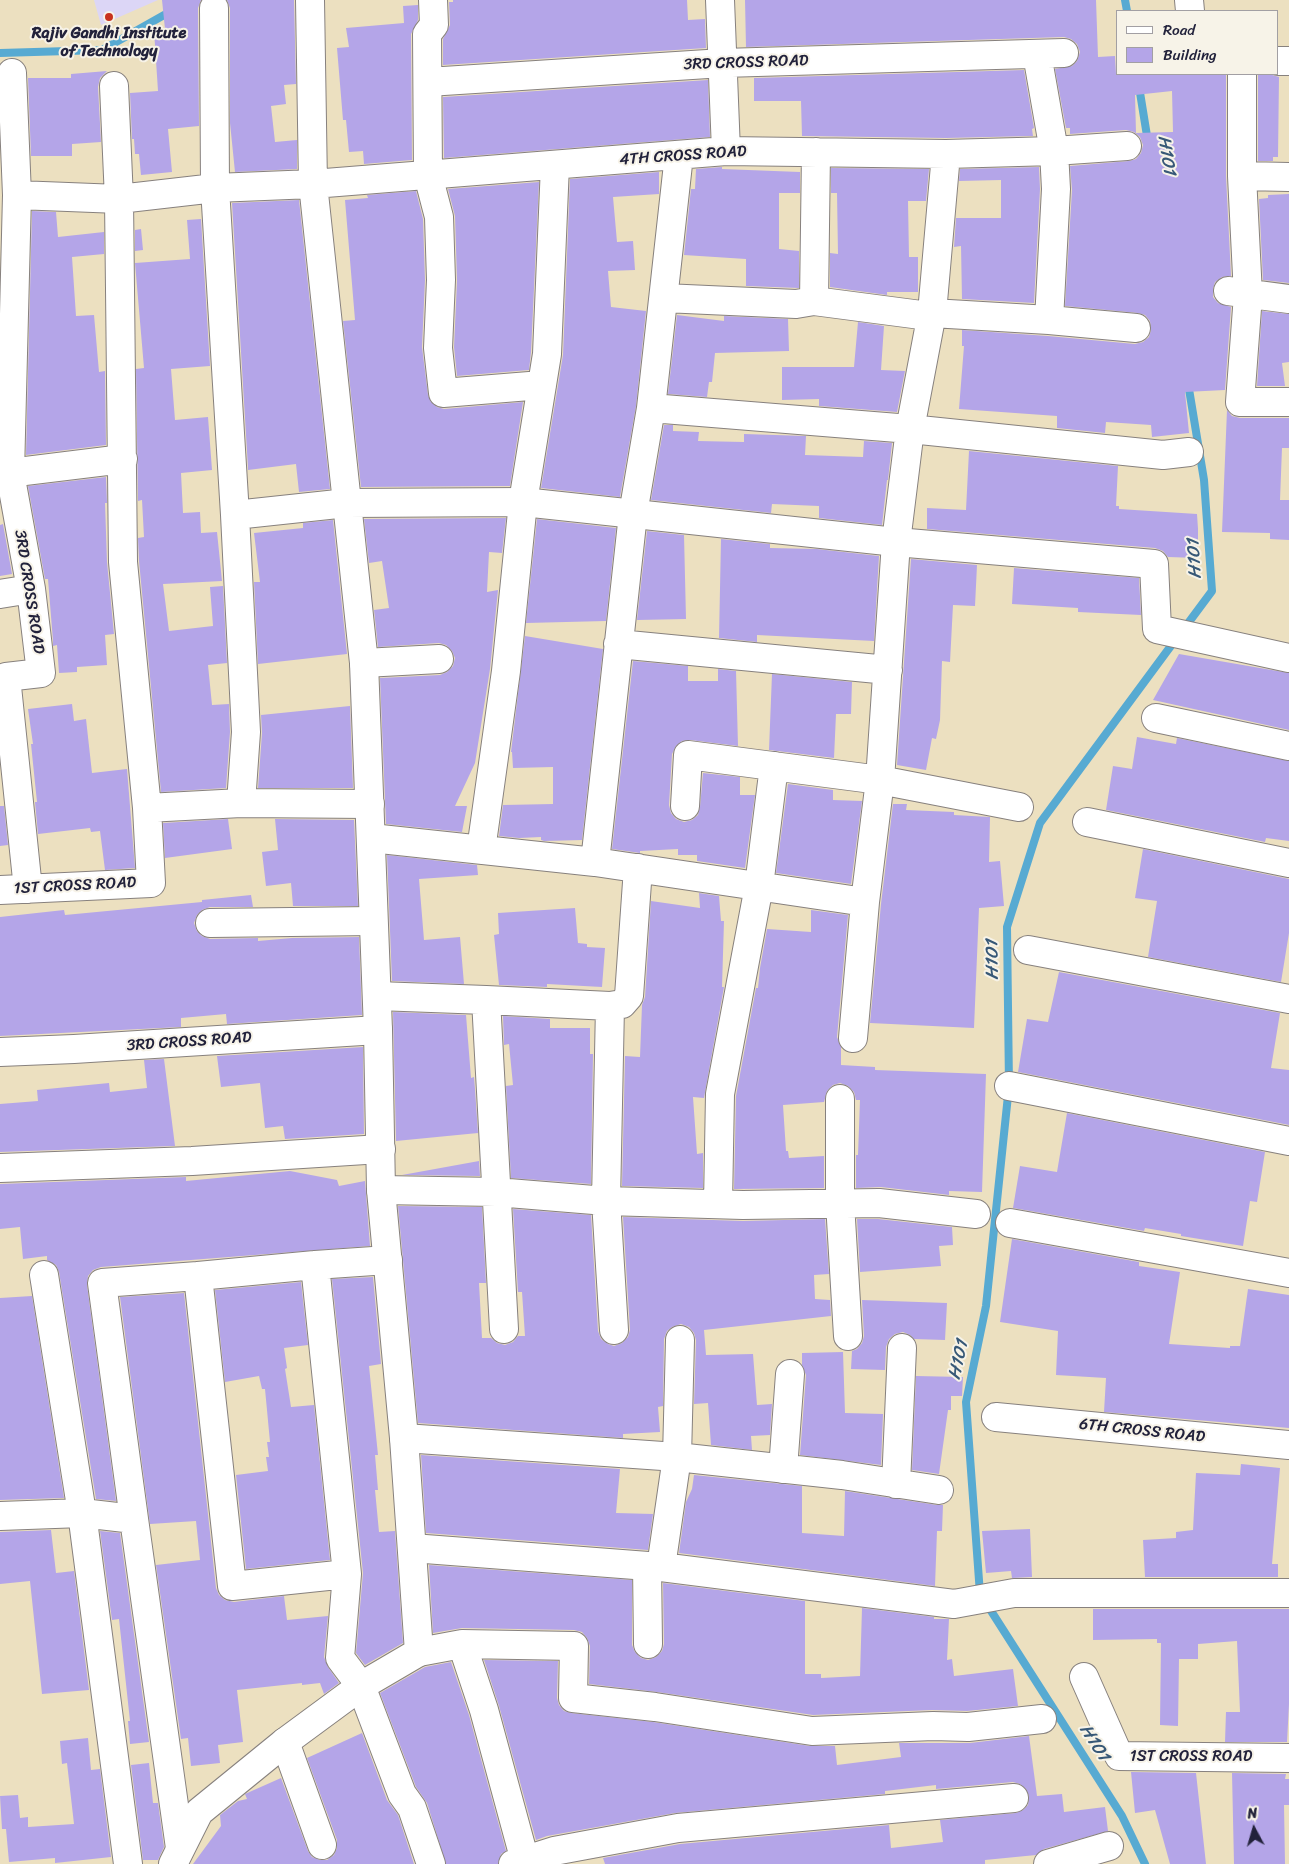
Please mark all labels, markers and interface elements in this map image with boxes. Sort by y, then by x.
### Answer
legend [1116,10,1279,75]
marker: Rajiv Gandhi Institute of Technology [103,11,115,23]
text: Road [1163,17,1195,43]
place label: Rajiv Gandhi Institute of Technology [32,24,186,62]
text: Building [1163,42,1217,68]
street label: 3RD CROSS ROAD [683,51,809,75]
water label: H101 [1152,134,1180,176]
street label: 4TH CROSS ROAD [619,142,747,170]
street label: 3RD CROSS ROAD [10,529,48,655]
water label: H101 [1183,539,1207,579]
street label: 1ST CROSS ROAD [13,873,137,899]
water label: H101 [982,940,1004,980]
street label: 3RD CROSS ROAD [126,1028,252,1056]
water label: H101 [944,1338,974,1382]
street label: 6TH CROSS ROAD [1078,1415,1206,1447]
water label: H101 [1074,1721,1114,1765]
street label: 1ST CROSS ROAD [1130,1747,1252,1767]
text: N [1246,1801,1259,1827]
north arrow [1229,1804,1279,1854]

